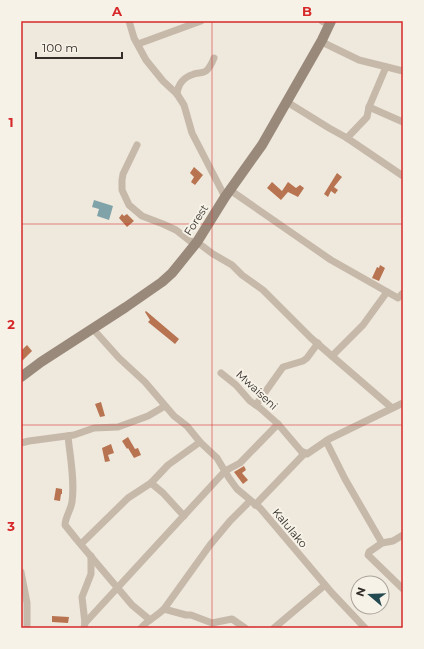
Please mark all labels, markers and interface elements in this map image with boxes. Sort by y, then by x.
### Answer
text: A [111,3,123,19]
text: B [302,3,312,19]
scale bar [36,34,122,60]
text: 100 m [42,40,78,55]
text: 1 [8,114,14,130]
street label: Forest [181,201,212,238]
text: 2 [7,316,15,332]
street label: Mwaiseni [233,367,281,413]
street label: Kalulako [269,505,311,551]
text: 3 [6,518,15,534]
north arrow [350,575,390,615]
text: N [352,585,369,598]

